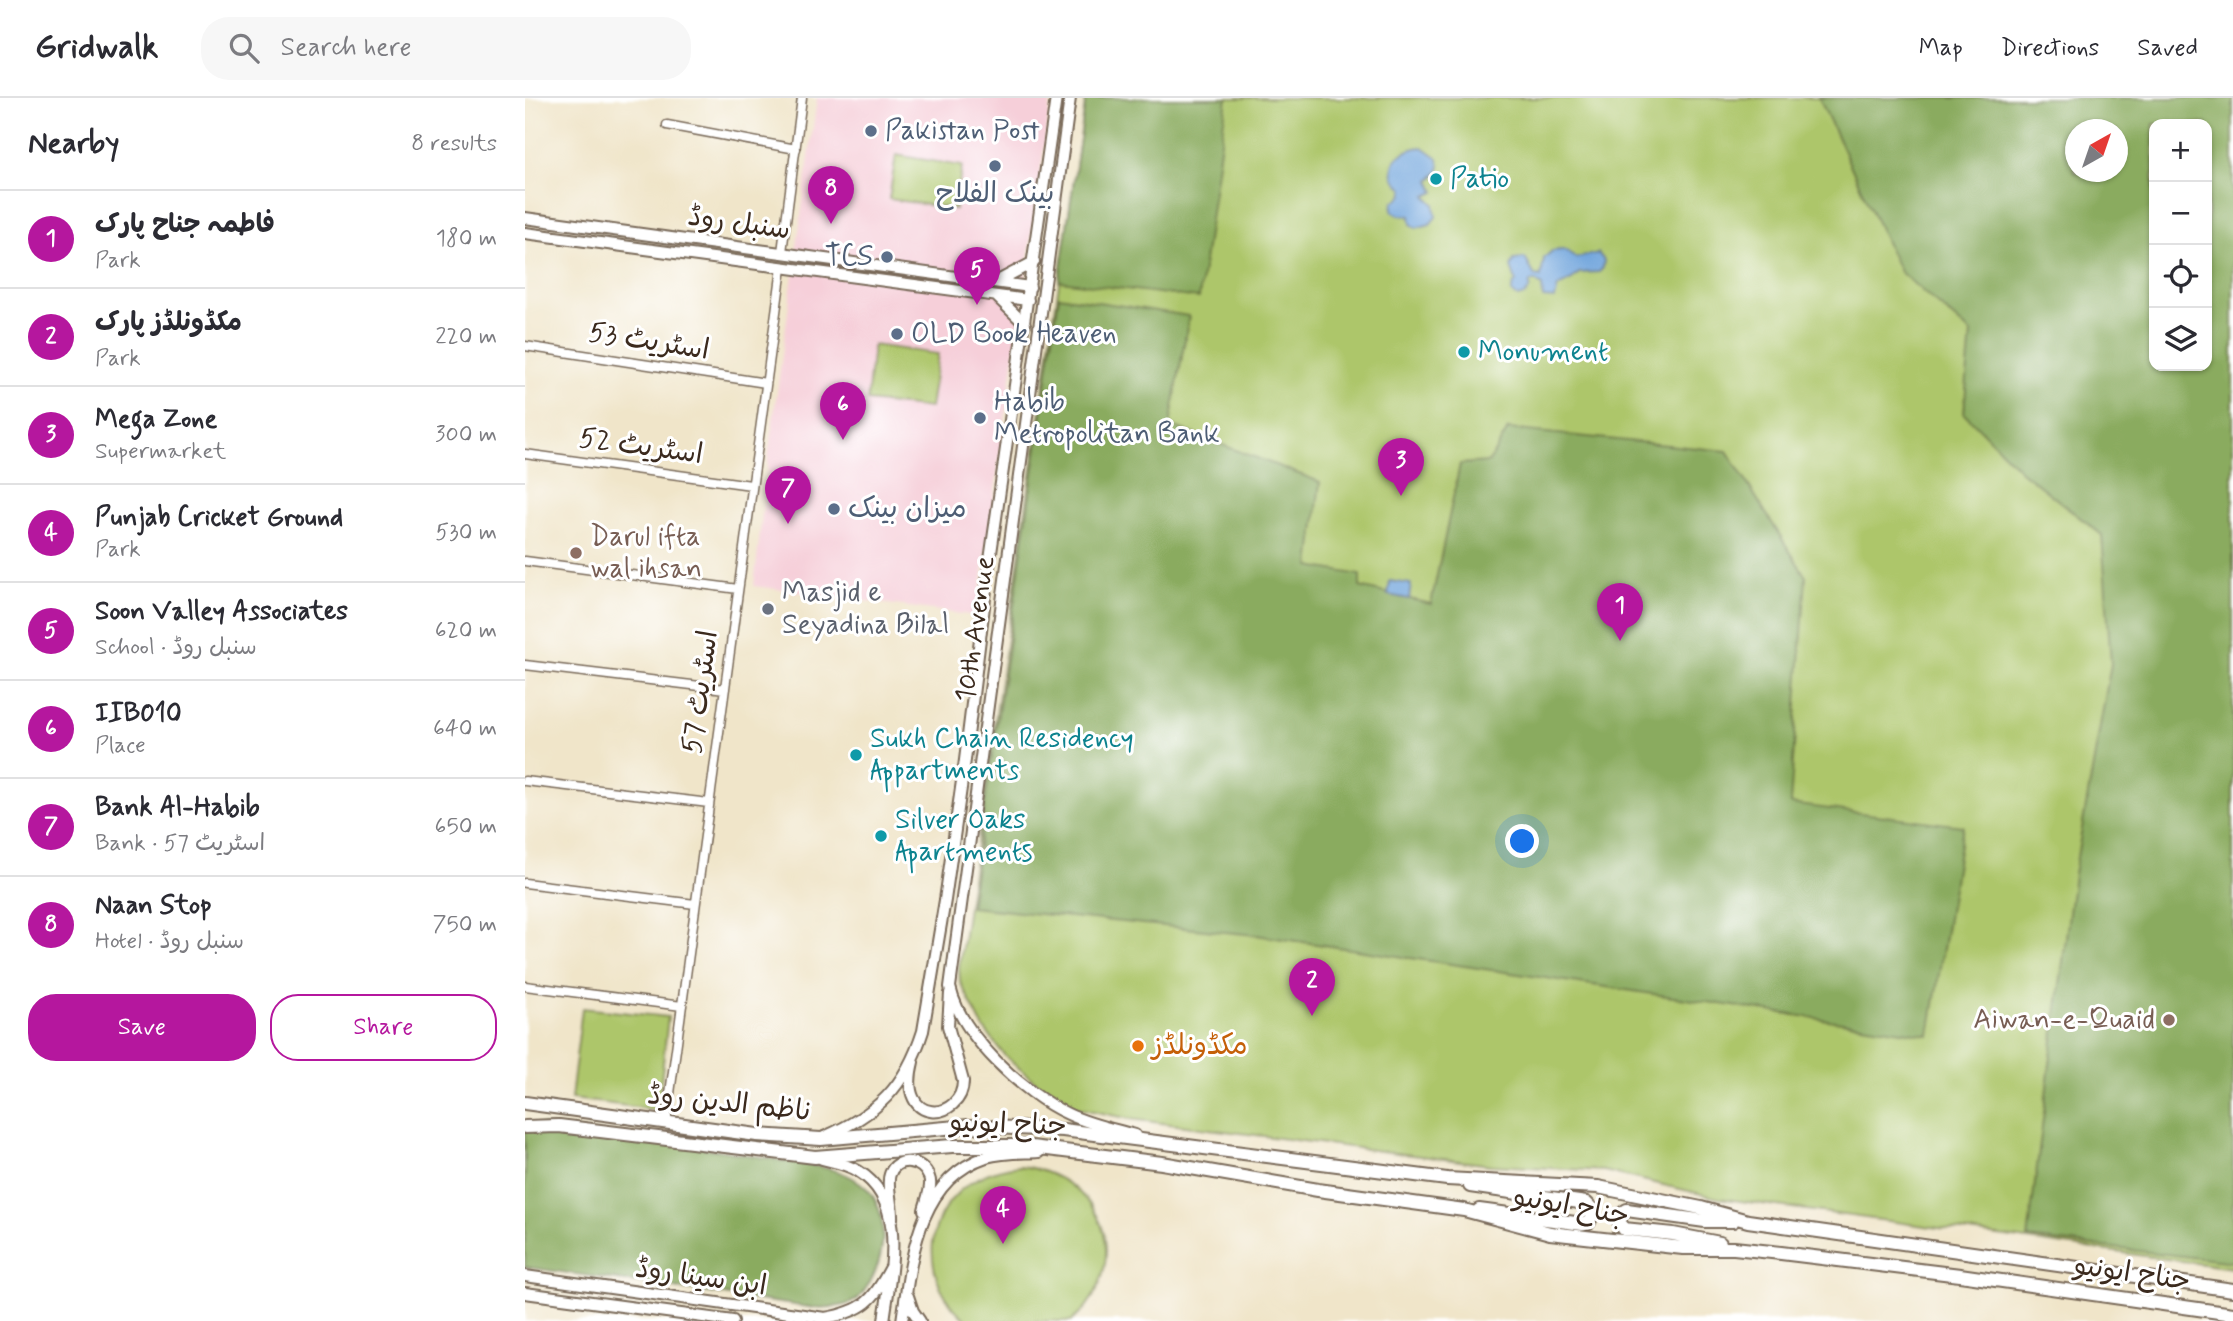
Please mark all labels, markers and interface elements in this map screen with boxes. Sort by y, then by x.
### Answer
search box [201,17,691,80]
text: Gridwalk [35,26,159,70]
icon: search [225,29,263,67]
text: Search here [281,31,411,65]
text: Map [1919,33,1963,64]
text: Directions [2001,33,2099,64]
text: Saved [2137,33,2198,64]
place label: Pakistan Post [885,113,1040,150]
north arrow [2065,119,2128,182]
map controls [2149,119,2212,371]
button: + [2149,119,2212,182]
marker: Pakistan Post [863,123,879,139]
text: Nearby [28,124,119,163]
text: 8 results [411,129,497,159]
marker: بینک الفلاح [987,158,1003,174]
place label: Patio [1450,161,1509,198]
pin: 8 [808,166,854,224]
marker: Patio [1428,171,1444,187]
place label: بینک الفلاح [936,176,1054,213]
button: − [2149,182,2212,245]
street label: سنبل روڈ [685,199,793,249]
text: فاطمہ جناح پارک [95,208,275,242]
text: 1 [46,224,56,254]
text: 180 m [436,224,497,254]
place label: TCS [825,239,873,276]
button: locate [2149,245,2212,308]
text: Park [95,246,141,276]
pin: 5 [954,247,1000,305]
marker: TCS [879,249,895,265]
text: مکڈونلڈز پارک [95,306,242,340]
button: layers [2149,308,2212,371]
street label: اسٹریٹ 53 [586,314,712,370]
place label: OLD Book Heaven [911,316,1117,353]
text: 2 [45,322,57,352]
text: 220 m [435,322,497,352]
marker: OLD Book Heaven [889,326,905,342]
place label: Monument [1478,334,1608,371]
text: Park [95,344,141,374]
marker: Monument [1456,344,1472,360]
pin: 6 [820,382,866,440]
place label: Habib Metropolitan Bank [994,384,1220,453]
text: Mega Zone [95,403,217,437]
marker: Habib Metropolitan Bank [972,410,988,426]
text: 3 [46,420,56,450]
text: 300 m [435,420,497,450]
street label: اسٹریٹ 52 [577,420,705,474]
text: Supermarket [95,437,226,467]
pin: 3 [1378,438,1424,496]
pin: 7 [765,466,811,524]
place label: میزان بینک [848,491,966,528]
text: Punjab Cricket Ground [95,501,343,535]
marker: میزان بینک [826,501,842,517]
text: 4 [44,518,58,548]
text: 530 m [435,518,497,548]
place label: Darul ifta wal ihsan [590,519,702,588]
text: Park [95,535,141,565]
marker: Darul ifta wal ihsan [568,545,584,561]
street label: 10th Avenue [947,553,1005,705]
place label: Masjid e Seyadina Bilal [782,575,949,644]
pin: 1 [1597,583,1643,641]
text: Soon Valley Associates [95,595,348,629]
marker: Masjid e Seyadina Bilal [760,601,776,617]
text: 5 [44,616,58,646]
text: 620 m [435,616,497,646]
street label: اسٹریٹ 57 [674,628,728,756]
text: School · سنبل روڈ [95,633,257,663]
text: IIB010 [95,697,182,731]
text: 6 [45,714,57,744]
text: 640 m [433,714,497,744]
place label: Sukh Chain Residency Appartments [870,721,1134,793]
text: Place [95,731,146,761]
marker: Sukh Chain Residency Appartments [848,747,864,763]
text: Bank Al-Habib [95,791,260,825]
place label: Silver Oaks Apartments [895,802,1033,874]
text: 7 [44,812,58,842]
text: 650 m [435,812,497,842]
your location [1505,824,1539,858]
marker: Silver Oaks Apartments [873,828,889,844]
text: Bank · اسٹریٹ 57 [95,829,265,859]
text: Naan Stop [95,889,211,923]
text: 8 [45,910,57,940]
text: 750 m [432,910,497,940]
text: Hotel · سنبل روڈ [95,927,244,957]
pin: 2 [1289,958,1335,1016]
button: Save [28,994,256,1061]
button: Share [270,994,497,1061]
place label: Aiwan-e-Quaid [1973,1002,2155,1039]
marker: Aiwan-e-Quaid [2161,1012,2177,1028]
place label: مکڈونلڈز [1150,1028,1247,1065]
marker: مکڈونلڈز [1130,1038,1146,1054]
street label: ناظم الدین روڈ [645,1077,812,1132]
street label: جناح ایونیو [947,1104,1067,1146]
street label: جناح ایونیو [1508,1178,1632,1235]
pin: 4 [980,1186,1026,1244]
street label: جناح ایونیو [2069,1247,2193,1300]
street label: ابن سینا روڈ [633,1250,769,1306]

